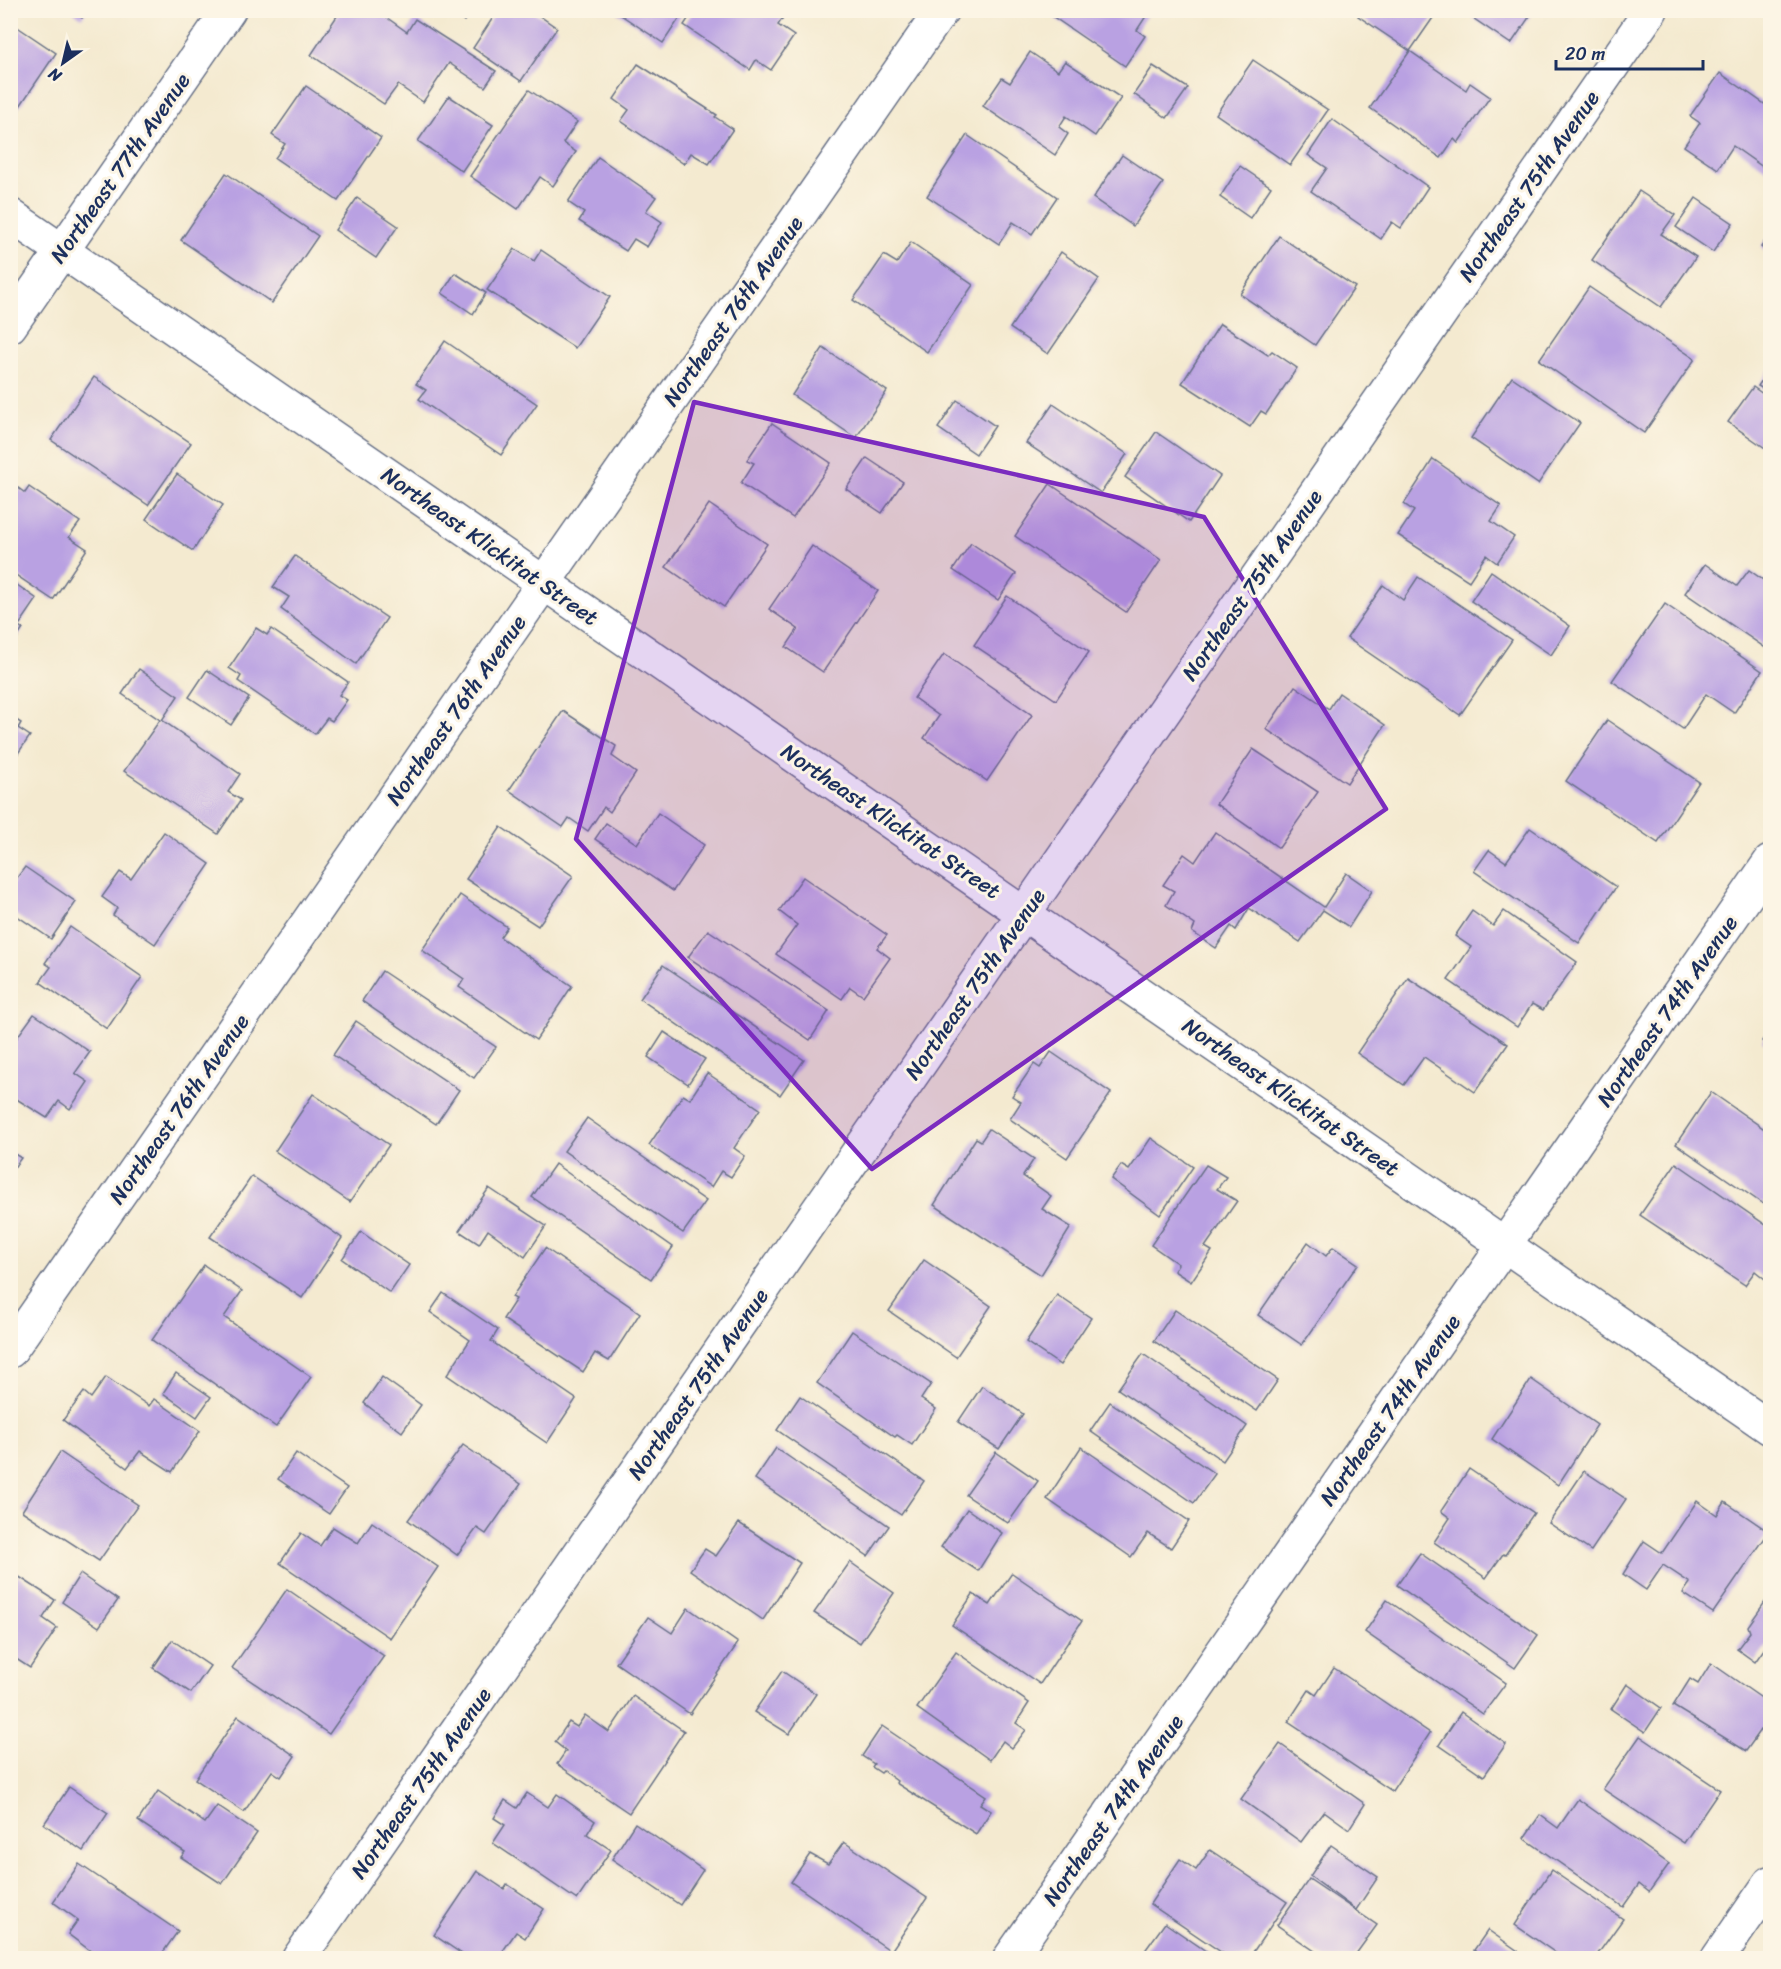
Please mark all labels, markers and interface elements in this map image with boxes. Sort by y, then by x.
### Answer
north arrow [33,33,93,93]
scale bar [1556,33,1703,71]
text: 20 m [1565,38,1605,70]
street label: Northeast 77th Avenue [44,68,196,268]
street label: Northeast 75th Avenue [1448,82,1610,290]
street label: Northeast 76th Avenue [652,207,814,415]
street label: Northeast Klickitat Street [373,456,607,636]
street label: Northeast 75th Avenue [1171,481,1333,689]
street label: Northeast 76th Avenue [375,606,537,814]
street label: Northeast Klickitat Street [773,732,1009,910]
street label: Northeast 75th Avenue [894,880,1056,1088]
street label: Northeast 74th Avenue [1586,906,1748,1115]
street label: Northeast 76th Avenue [98,1005,260,1213]
street label: Northeast Klickitat Street [1174,1007,1408,1187]
street label: Northeast 75th Avenue [617,1280,779,1488]
street label: Northeast 74th Avenue [1309,1305,1471,1514]
street label: Northeast 75th Avenue [340,1679,502,1887]
street label: Northeast 74th Avenue [1032,1705,1194,1914]

